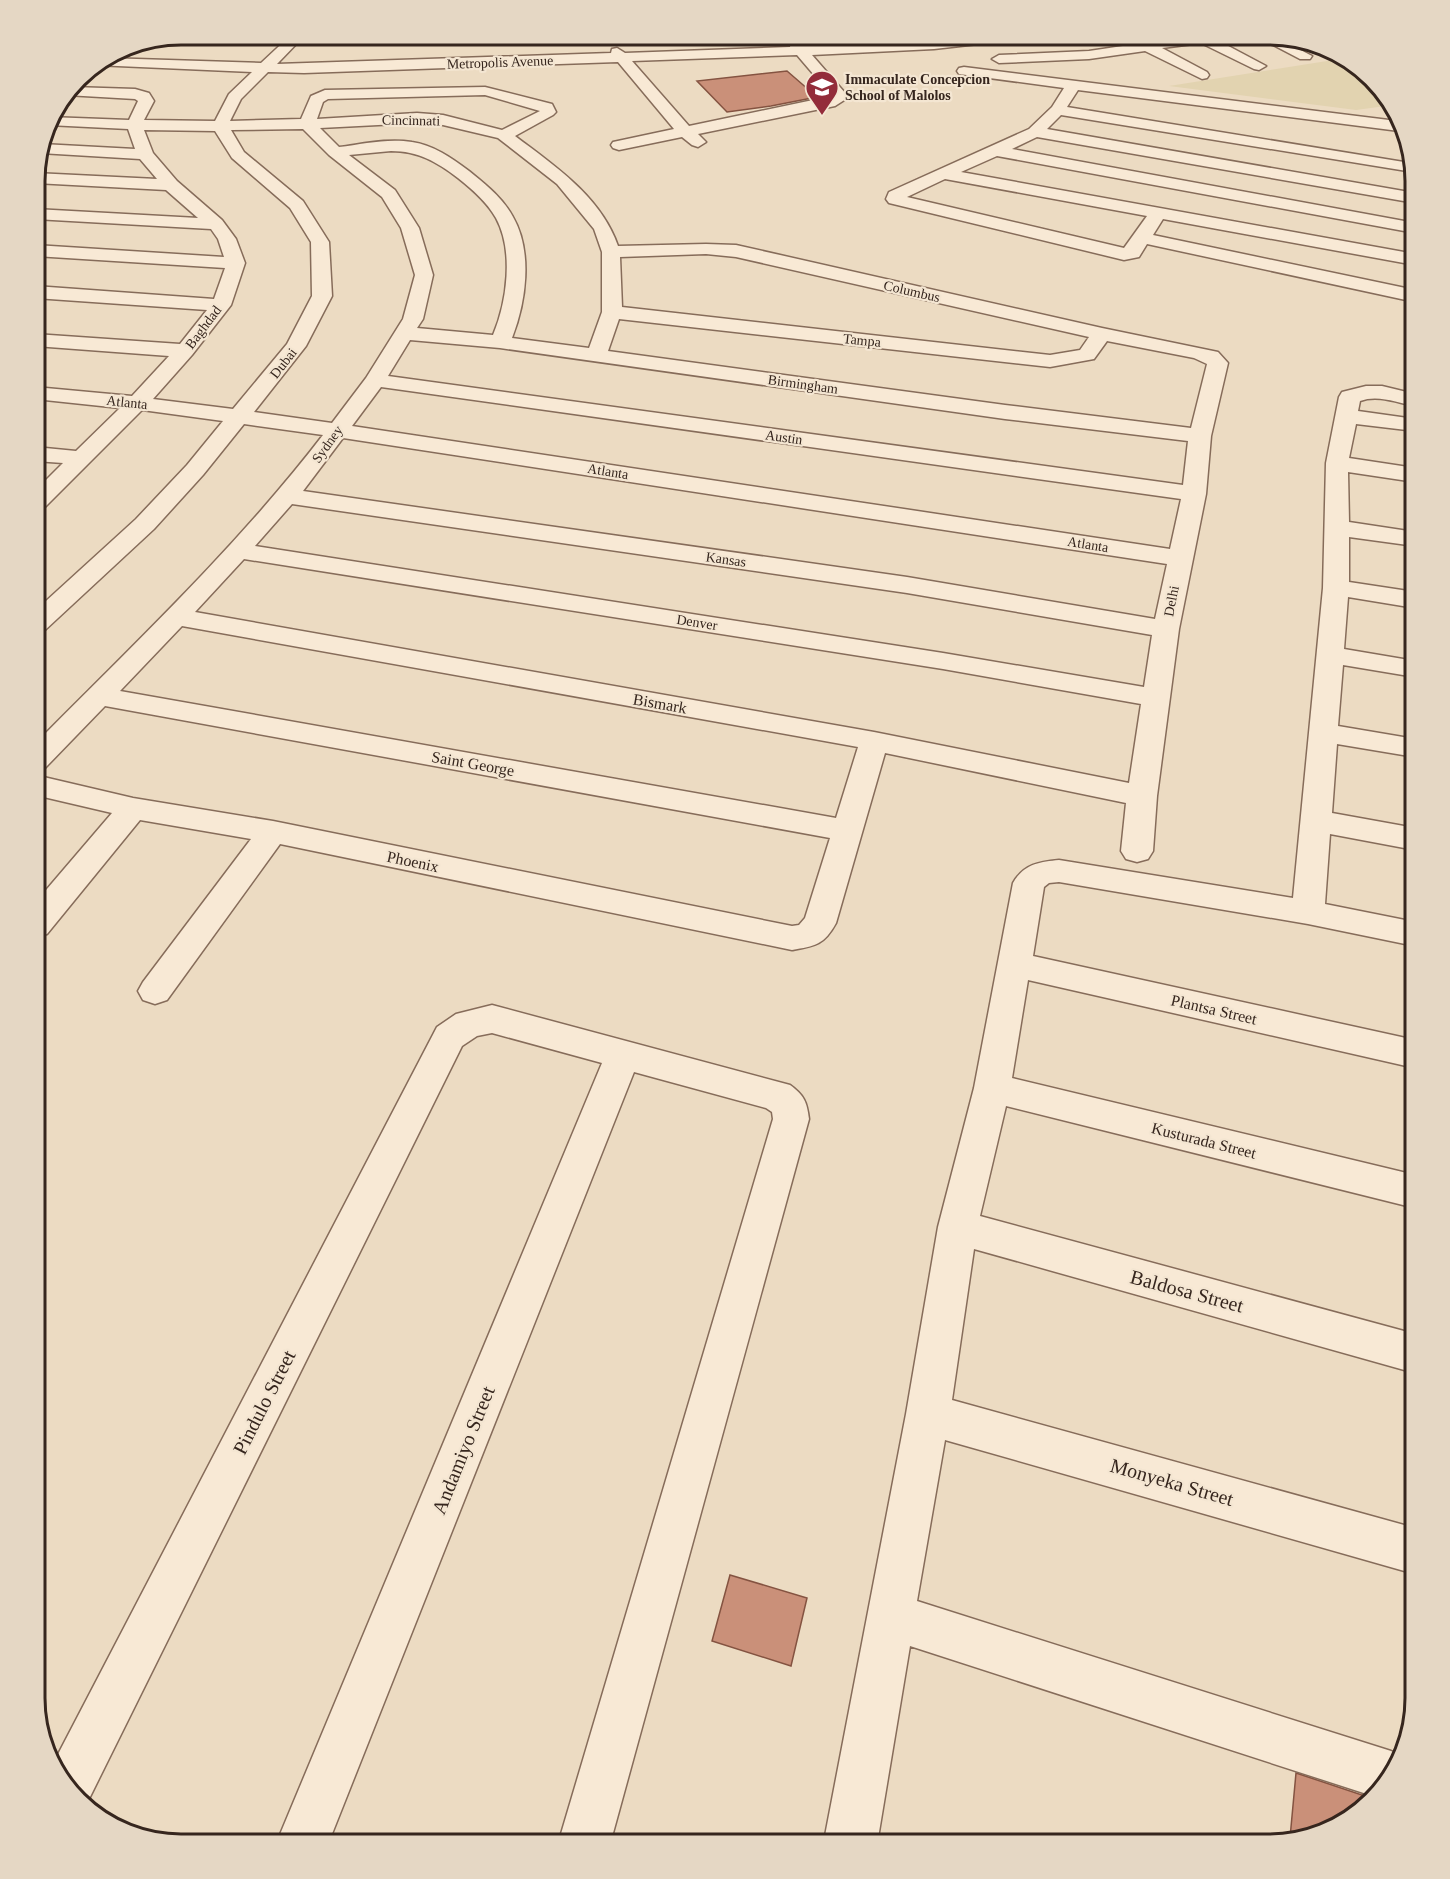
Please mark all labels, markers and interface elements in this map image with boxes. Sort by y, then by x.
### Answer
street label: Metropolis Avenue [446,53,554,72]
school or university icon: Immaculate Concepcion School of Malolos [804,69,840,116]
place label: Immaculate Concepcion School of Malolos [845,72,990,103]
street label: Cincinnati [382,112,440,129]
street label: Columbus [882,278,942,305]
street label: Baghdad [182,303,224,352]
street label: Tampa [842,331,882,350]
street label: Dubai [267,345,300,381]
street label: Birmingham [767,372,839,397]
street label: Atlanta [106,393,149,412]
street label: Sydney [309,423,346,466]
street label: Austin [764,427,803,448]
street label: Atlanta [586,461,630,482]
street label: Atlanta [1066,534,1110,555]
street label: Kansas [705,549,747,570]
street label: Delhi [1161,584,1182,618]
street label: Denver [675,612,719,633]
street label: Bismark [632,690,688,717]
street label: Saint George [430,748,516,780]
street label: Phoenix [385,848,440,875]
street label: Plantsa Street [1169,991,1259,1028]
street label: Kusturada Street [1150,1119,1258,1162]
street label: Baldosa Street [1128,1265,1246,1317]
street label: Pindulo Street [228,1346,300,1458]
street label: Andamiyo Street [427,1382,500,1518]
street label: Monyeka Street [1108,1454,1237,1511]

